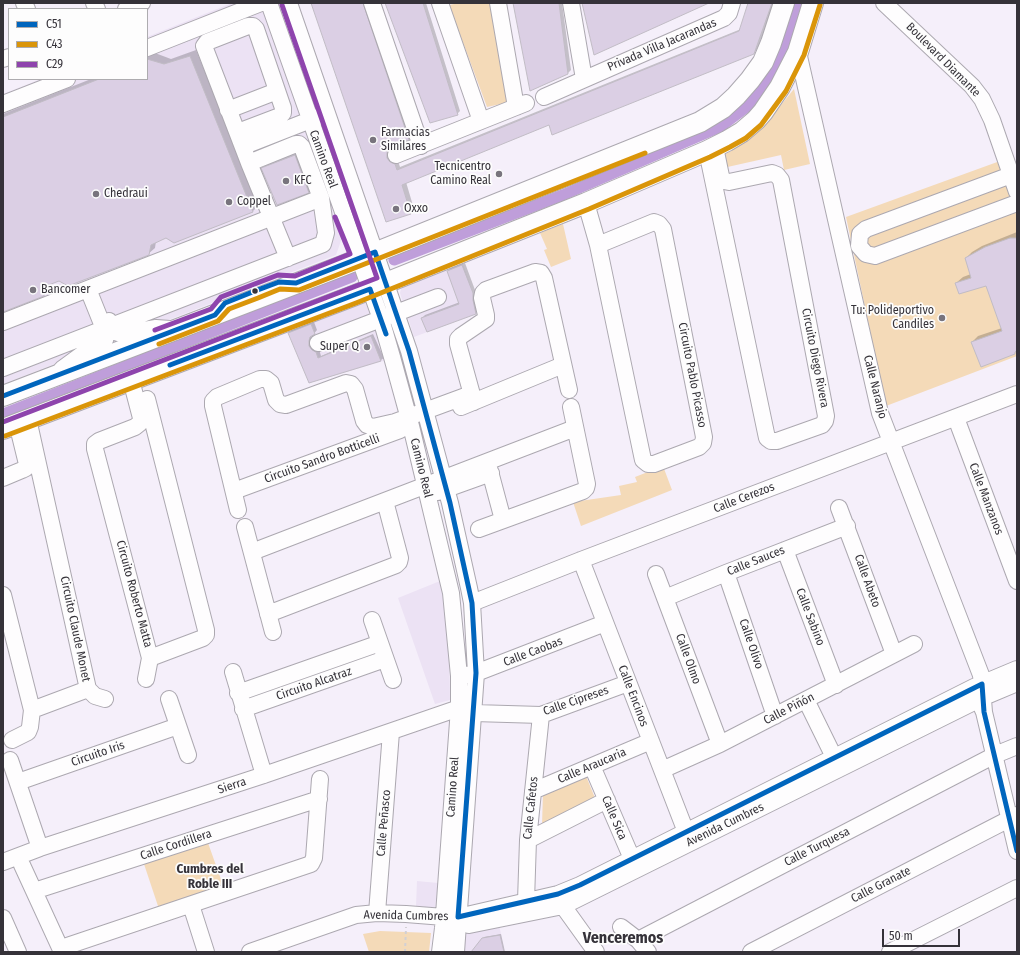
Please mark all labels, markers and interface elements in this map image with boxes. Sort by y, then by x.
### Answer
legend [8,8,148,80]
street label: Privada Villa Jacarandas [605,16,719,74]
text: C51 [46,17,62,31]
street label: Boulevard Diamante [903,20,983,100]
text: C43 [46,37,63,51]
text: C29 [46,57,63,71]
place label: Farmacias Similares [381,126,430,154]
street label: Camino Real [306,128,340,190]
marker: Farmacias Similares [368,135,378,145]
place label: Tecnicentro Camino Real [430,160,491,188]
marker: Tecnicentro Camino Real [494,169,504,179]
place label: KFC [294,174,311,188]
marker: KFC [281,176,291,186]
place label: Chedraui [104,187,148,201]
marker: Chedraui [91,189,101,199]
place label: Coppel [237,195,271,209]
marker: Coppel [224,197,234,207]
place label: Oxxo [404,202,428,216]
marker: Oxxo [391,204,401,214]
place label: Bancomer [41,283,90,297]
marker: Bancomer [28,285,38,295]
unlabelled marker [250,286,260,296]
place label: Tu: Polideportivo Candiles [851,304,934,332]
street label: Circuito Diego Rivera [798,307,832,409]
marker: Tu: Polideportivo Candiles [937,313,947,323]
street label: Circuito Pablo Picasso [675,321,709,429]
place label: Super Q [320,340,359,354]
marker: Super Q [362,342,372,352]
street label: Calle Naranjo [860,354,890,420]
street label: Circuito Sandro Botticelli [262,431,382,487]
street label: Camino Real [407,437,435,499]
street label: Calle Manzanos [966,461,1006,537]
street label: Calle Cerezos [711,480,777,516]
street label: Circuito Roberto Matta [113,539,155,649]
street label: Calle Sauces [725,543,787,579]
street label: Calle Abeto [851,552,883,610]
street label: Circuito Claude Monet [57,575,93,683]
street label: Calle Sabino [792,586,828,648]
street label: Calle Olivo [736,617,766,671]
street label: Calle Olmo [672,632,704,686]
street label: Calle Caobas [501,634,565,670]
street label: Calle Encinos [615,663,651,729]
street label: Circuito Alcatraz [274,664,354,704]
street label: Calle Cipreses [541,683,611,719]
street label: Calle Piñón [761,690,817,728]
street label: Circuito Iris [69,738,127,770]
street label: Calle Araucaria [556,745,628,787]
street label: Camino Real [444,756,462,818]
street label: Sierra [216,775,248,797]
street label: Calle Cafetos [521,776,541,840]
street label: Calle Peñasco [374,789,394,857]
street label: Calle Sica [598,794,630,842]
street label: Avenida Cumbres [684,800,766,850]
street label: Calle Turquesa [782,824,852,870]
street label: Calle Cordillera [139,827,213,863]
district label: Cumbres del Roble III [177,861,243,892]
street label: Calle Granate [849,864,913,906]
street label: Avenida Cumbres [364,908,448,924]
scale bar [884,921,962,947]
district label: Venceremos [583,929,663,949]
text: 50 m [889,929,913,943]

